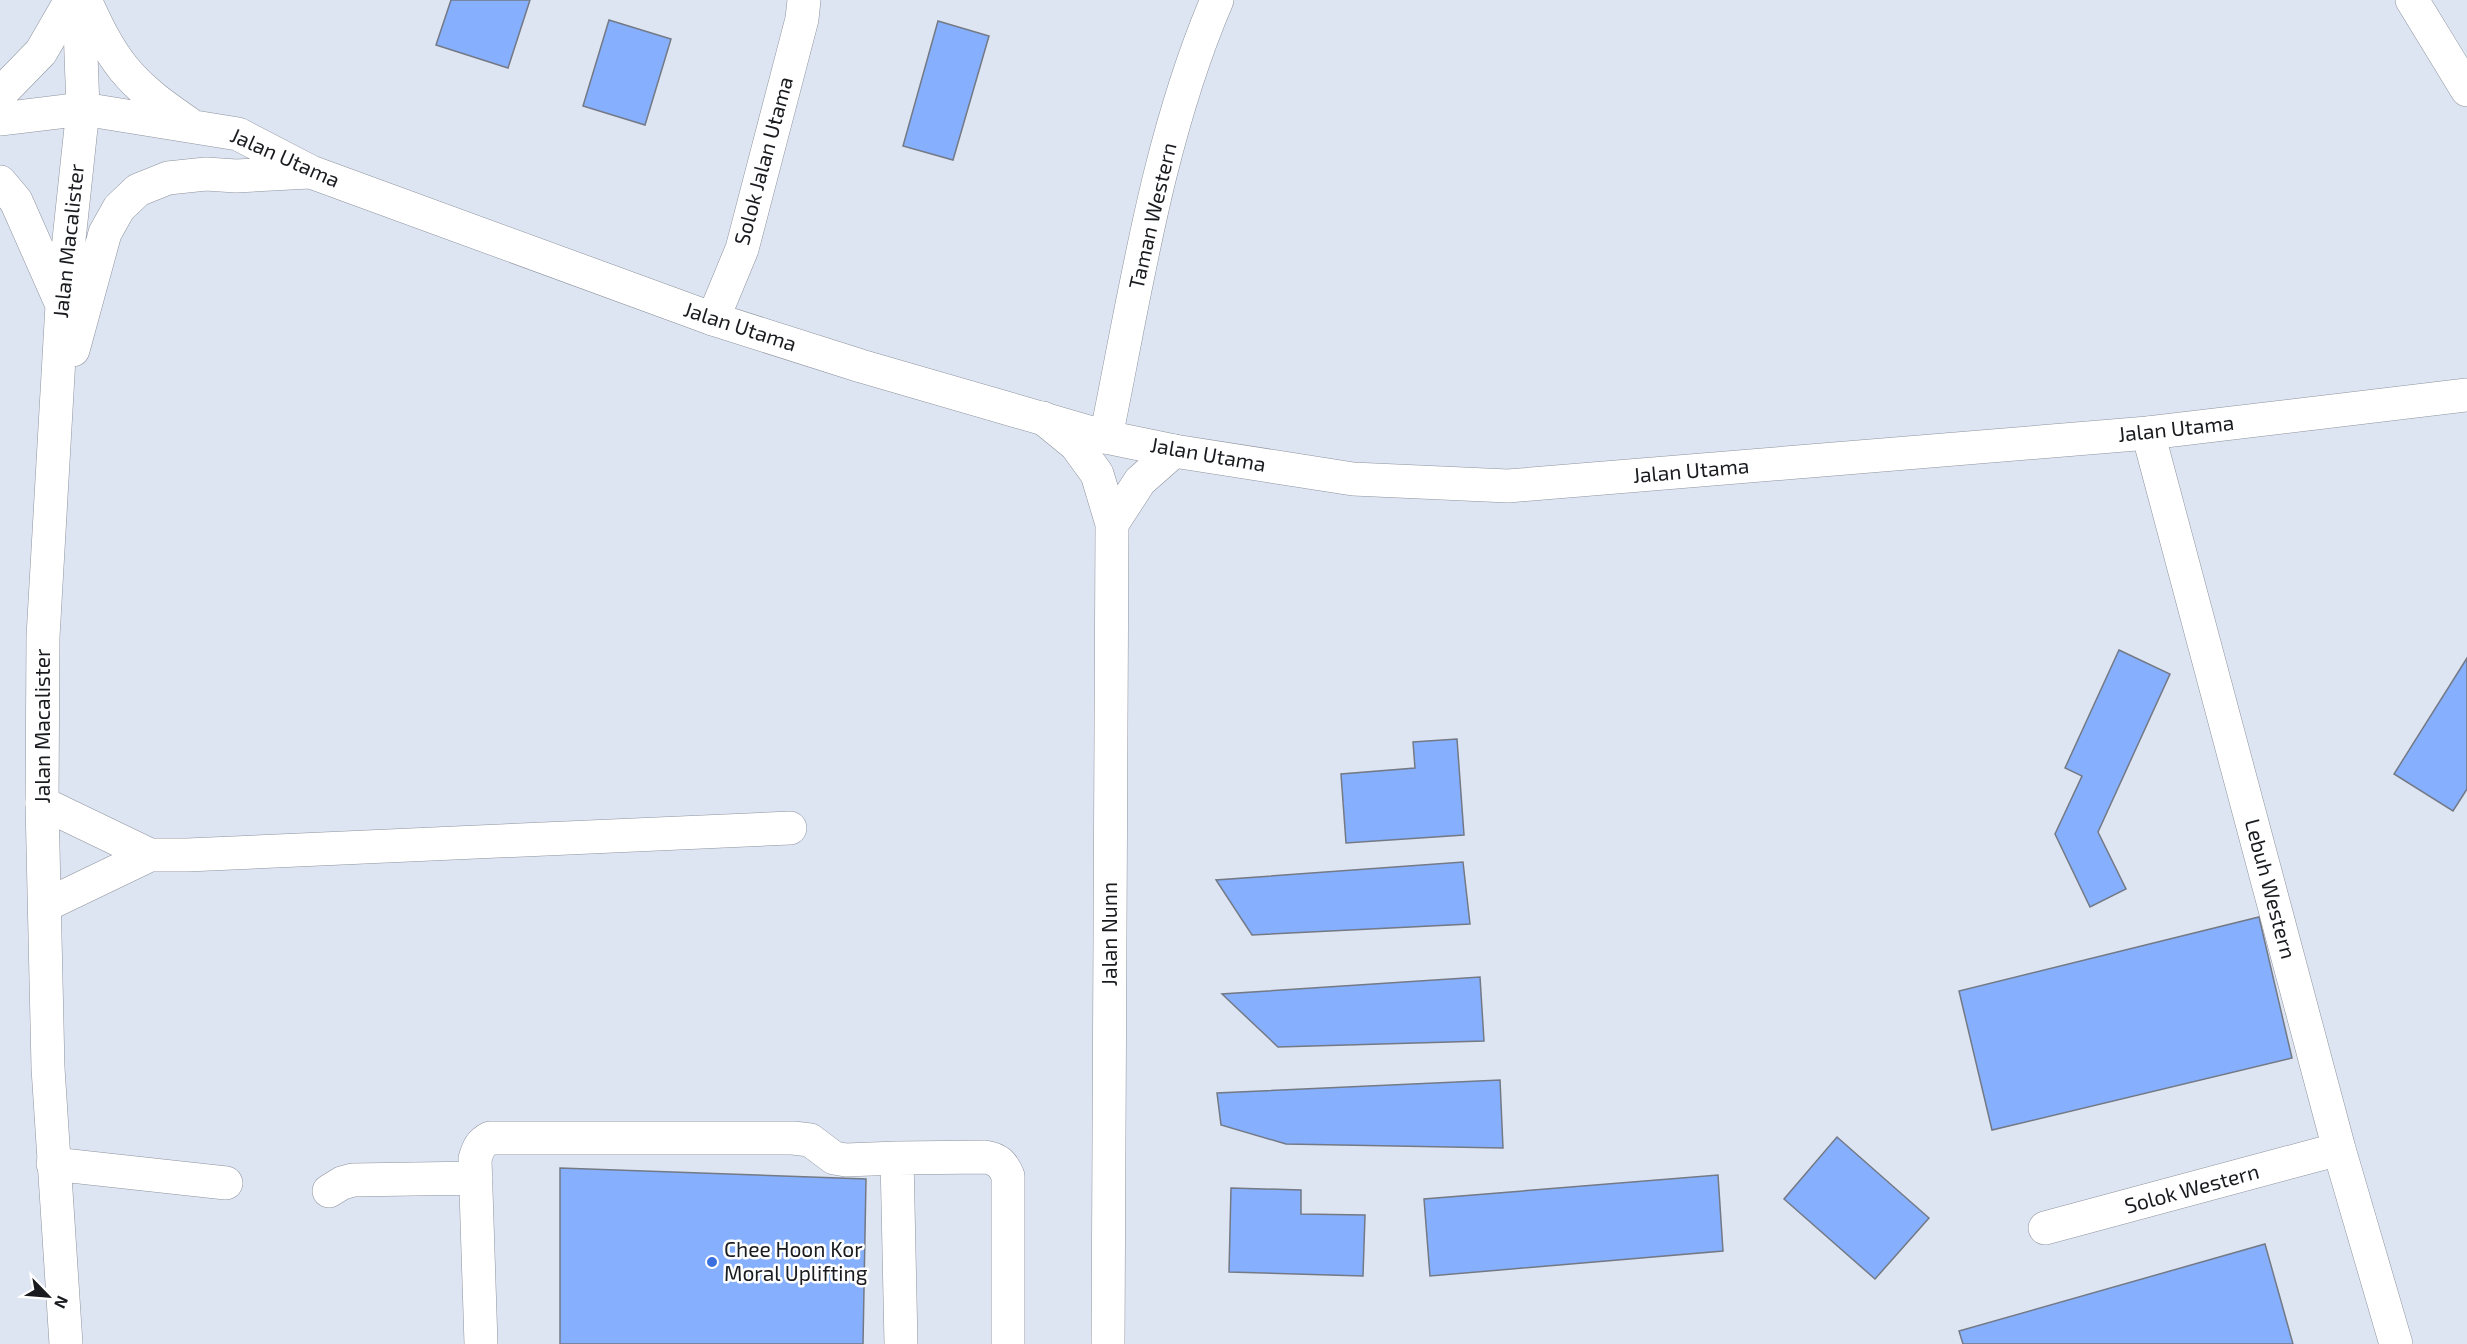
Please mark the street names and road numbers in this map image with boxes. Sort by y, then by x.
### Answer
street label: Solok Jalan Utama [728,74,797,248]
street label: Jalan Utama [227,121,344,192]
street label: Taman Western [1123,140,1181,291]
street label: Jalan Macalister [47,162,88,319]
street label: Jalan Utama [681,296,800,356]
street label: Jalan Utama [2116,409,2235,446]
street label: Jalan Utama [1149,431,1268,476]
street label: Jalan Utama [1632,452,1750,487]
street label: Jalan Macalister [29,648,54,803]
street label: Lebuh Western [2241,816,2302,961]
street label: Jalan Nunn [1096,882,1121,986]
street label: Solok Western [2122,1158,2262,1218]

